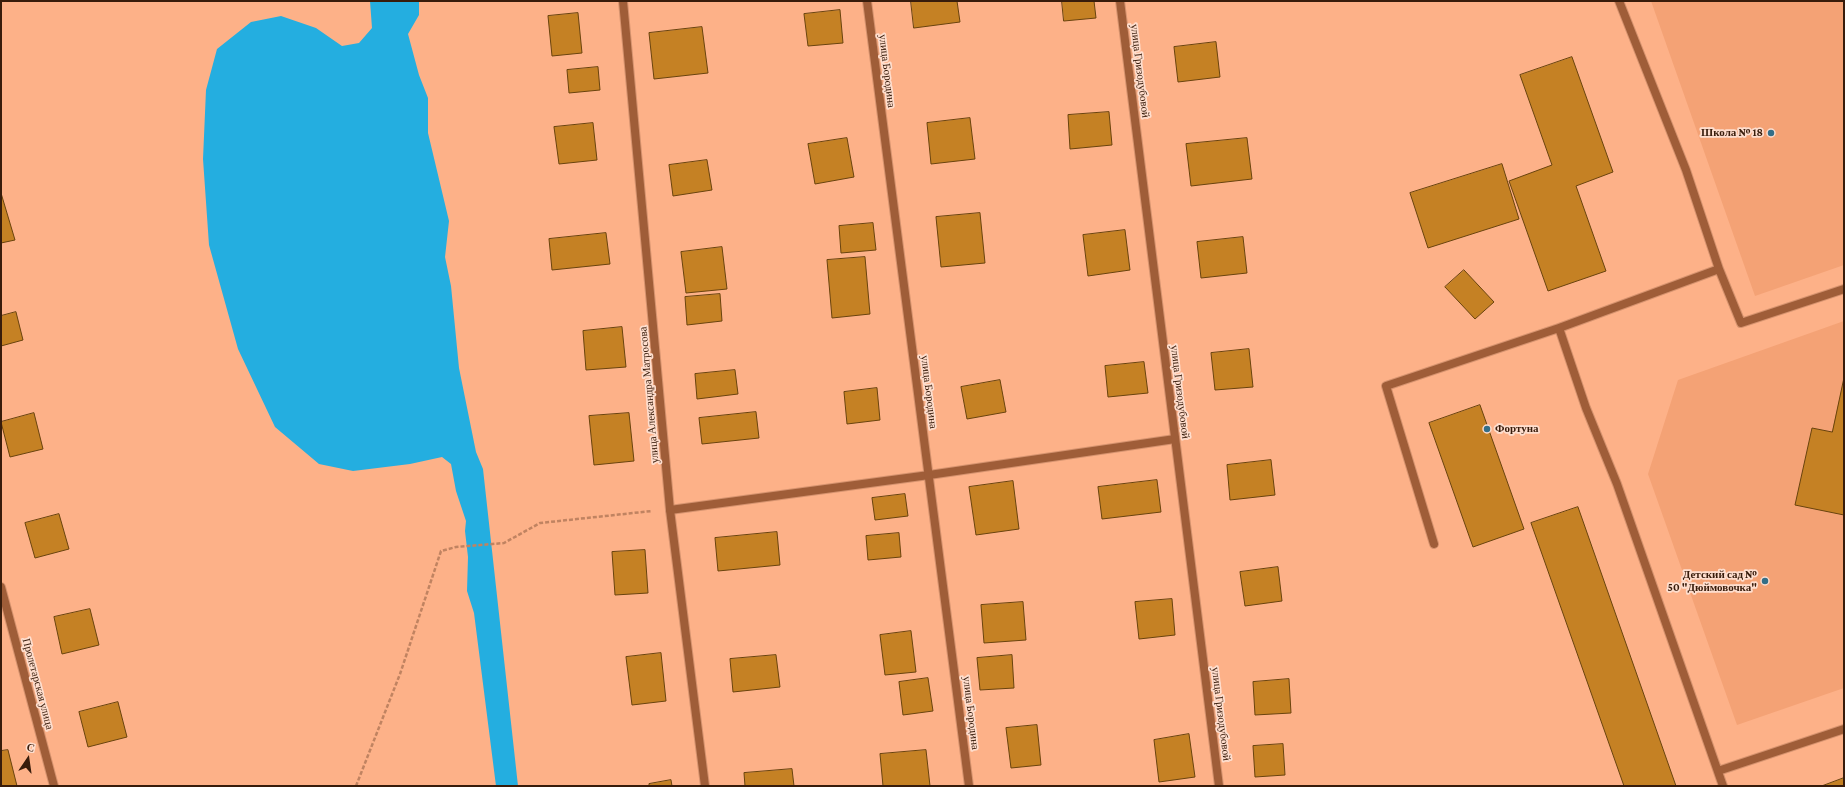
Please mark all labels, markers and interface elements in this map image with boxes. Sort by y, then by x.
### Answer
street label: улица Гризодубовой [1128,23,1152,119]
street label: улица Бородина [876,33,898,109]
place label: Школа № 18 [1701,126,1763,140]
marker: Школа № 18 [1766,128,1776,138]
street label: улица Александра Матросова [636,326,662,464]
street label: улица Гризодубовой [1168,344,1192,440]
street label: улица Бородина [918,354,940,430]
place label: Фортуна [1495,422,1539,436]
marker: Фортуна [1482,424,1492,434]
place label: Детский сад № 50 "Дюймовочка" [1668,568,1757,594]
marker: Детский сад № 50 "Дюймовочка" [1760,576,1770,586]
street label: Пролетарская улица [19,637,57,731]
street label: улица Гризодубовой [1209,666,1233,762]
street label: улица Бородина [960,675,982,751]
north arrow [8,739,48,779]
text: С [25,741,36,754]

